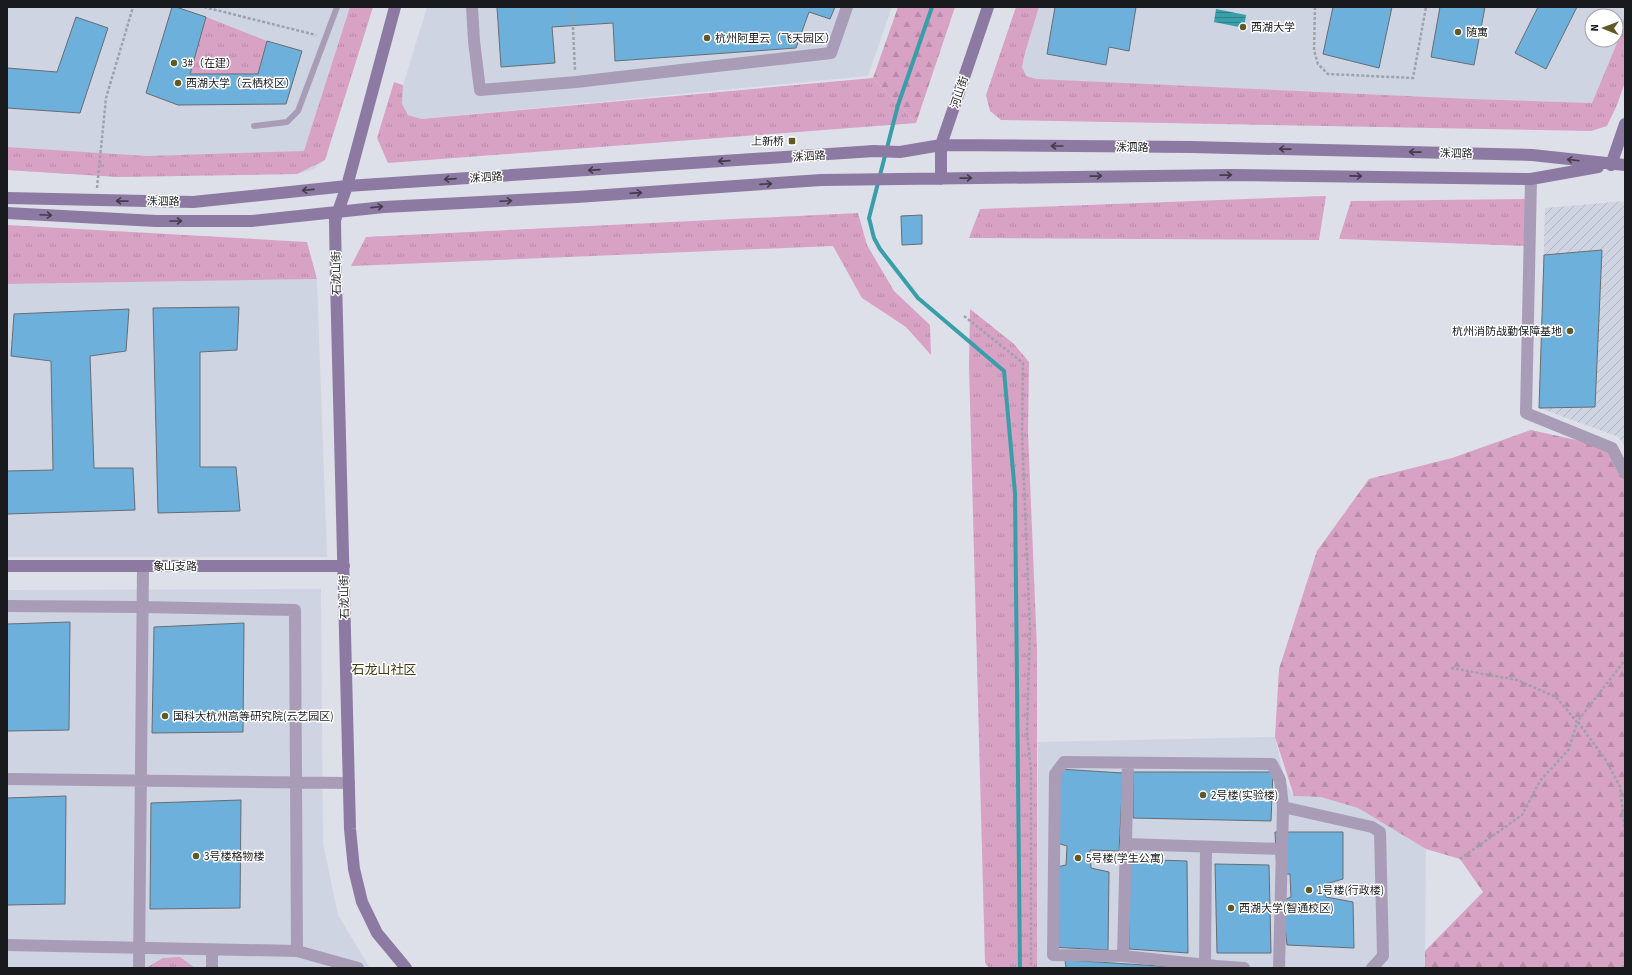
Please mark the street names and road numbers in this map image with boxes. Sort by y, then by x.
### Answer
street label: 河山街 [947,74,972,110]
street label: 洙泗路 [1116,140,1149,155]
street label: 洙泗路 [1439,146,1473,161]
street label: 洙泗路 [792,148,826,165]
street label: 洙泗路 [469,169,503,186]
street label: 洙泗路 [146,194,180,209]
street label: 石龙山街 [329,251,344,295]
street label: 象山支路 [153,559,197,574]
street label: 石龙山街 [337,575,352,619]

